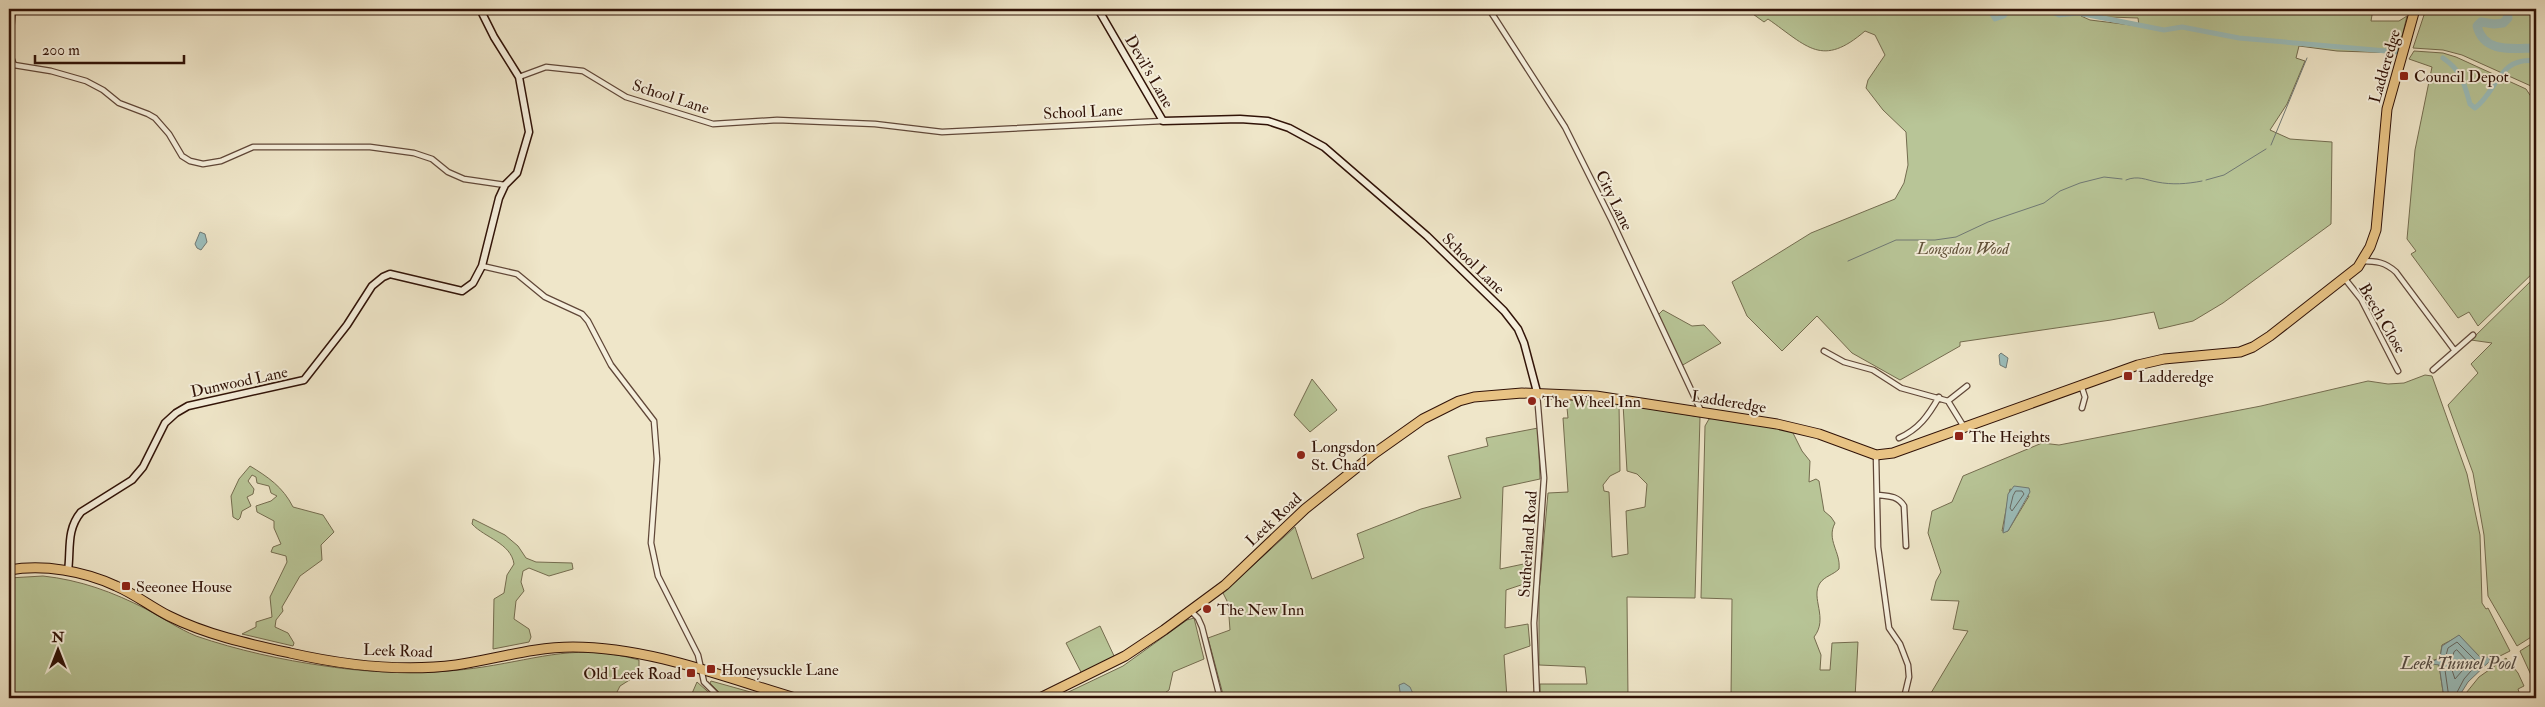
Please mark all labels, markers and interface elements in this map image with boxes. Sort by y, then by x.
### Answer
street label: Ladderedge [2365,27,2405,105]
scale bar [35,32,184,64]
street label: Devil's Lane [1120,32,1178,112]
text: 200 m [42,41,80,60]
place label: Council Depot [2414,67,2509,88]
marker: Council Depot [2398,70,2410,82]
street label: School Lane [630,75,712,119]
street label: School Lane [1043,100,1124,124]
street label: City Lane [1591,167,1637,234]
street label: School Lane [1438,229,1509,299]
park label: Longsdon Wood [1916,239,2010,259]
street label: Beech Close [2354,280,2410,357]
street label: Dunwood Lane [189,362,290,402]
place label: Ladderedge [2138,367,2214,387]
marker: Ladderedge [2122,370,2134,382]
street label: Ladderedge [1690,386,1768,418]
place label: The Wheel Inn [1542,392,1641,412]
marker: The Wheel Inn [1526,395,1538,407]
place label: The Heights [1969,427,2050,447]
marker: The Heights [1953,430,1965,442]
place label: Longsdon St. Chad [1311,437,1376,475]
marker: Longsdon St. Chad [1295,449,1307,461]
street label: Leek Road [1241,489,1306,551]
street label: Sutherland Road [1514,490,1542,598]
place label: Seeonee House [136,577,232,597]
marker: Seeonee House [120,580,132,592]
place label: The New Inn [1217,600,1304,620]
marker: The New Inn [1201,603,1213,615]
north arrow [32,624,82,674]
text: N [51,629,65,646]
street label: Leek Road [363,640,433,662]
water label: Leek Tunnel Pool [2400,652,2517,675]
place label: Honeysuckle Lane [721,660,839,680]
marker: Honeysuckle Lane [705,663,717,675]
place label: Old Leek Road [583,664,681,684]
marker: Old Leek Road [685,667,697,679]

